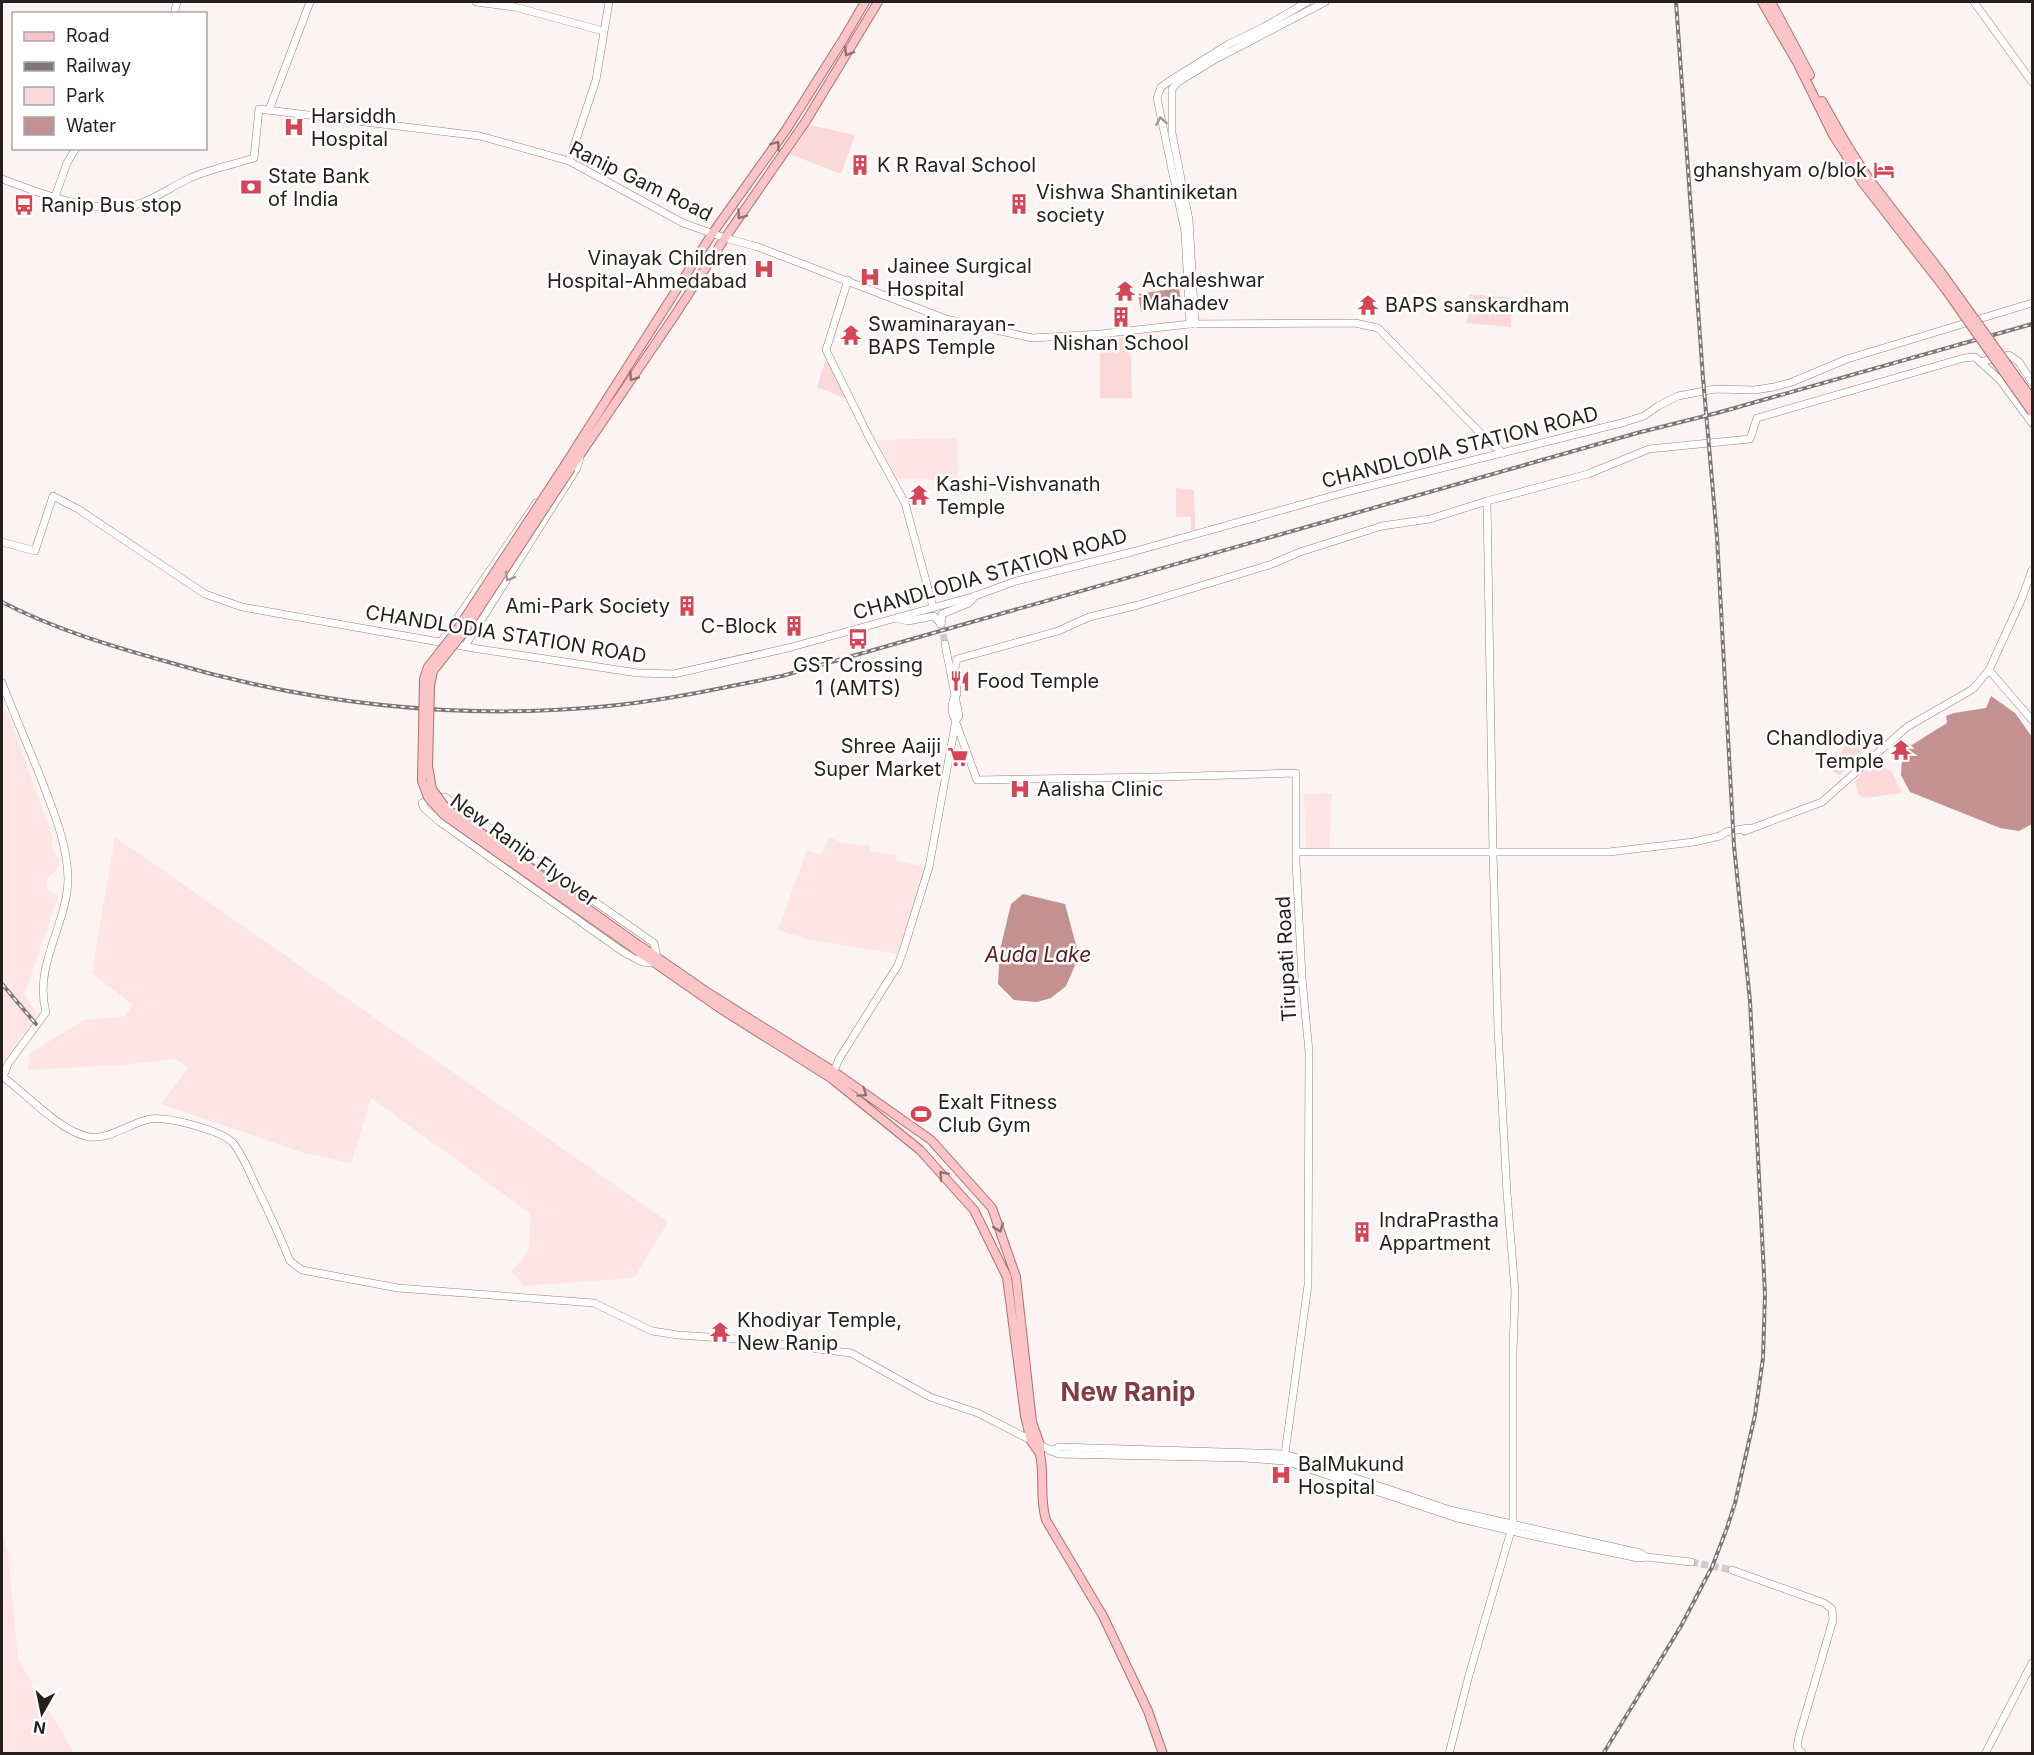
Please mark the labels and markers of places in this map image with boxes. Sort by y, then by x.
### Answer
place label: Harsiddh Hospital [311,104,396,151]
hospital icon: Harsiddh Hospital [282,115,306,139]
building icon: K R Raval School [848,153,872,177]
place label: K R Raval School [877,153,1036,177]
place label: ghanshyam o/blok [1693,158,1867,182]
hotel icon: ghanshyam o/blok [1872,158,1896,182]
place label: State Bank of India [268,164,369,211]
bank icon: State Bank of India [239,175,263,199]
place label: Vishwa Shantiniketan society [1036,180,1238,227]
building icon: Vishwa Shantiniketan society [1007,192,1031,216]
bus stop icon: Ranip Bus stop [12,193,36,217]
place label: Ranip Bus stop [41,193,182,217]
place label: Vinayak Children Hospital-Ahmedabad [547,246,747,293]
place label: Jainee Surgical Hospital [887,254,1032,301]
hospital icon: Vinayak Children Hospital-Ahmedabad [752,257,776,281]
hospital icon: Jainee Surgical Hospital [858,265,882,289]
place label: Achaleshwar Mahadev [1142,268,1265,315]
temple icon: Achaleshwar Mahadev [1113,279,1137,303]
temple icon: BAPS sanskardham [1356,293,1380,317]
place label: BAPS sanskardham [1385,293,1570,317]
building icon: Nishan School [1109,305,1133,329]
place label: Swaminarayan- BAPS Temple [868,312,1016,359]
temple icon: Swaminarayan- BAPS Temple [839,323,863,347]
place label: Nishan School [1053,331,1189,355]
place label: Kashi-Vishvanath Temple [936,472,1101,519]
temple icon: Kashi-Vishvanath Temple [907,483,931,507]
place label: Ami-Park Society [505,594,670,618]
building icon: Ami-Park Society [675,594,699,618]
place label: C-Block [701,614,777,638]
building icon: C-Block [782,614,806,638]
bus stop icon: GST Crossing 1 (AMTS) [846,627,870,651]
place label: GST Crossing 1 (AMTS) [793,653,923,700]
restaurant icon: Food Temple [948,669,972,693]
place label: Food Temple [977,669,1099,693]
place label: Chandlodiya Temple [1766,726,1884,773]
place label: Shree Aaiji Super Market [813,734,941,781]
temple icon: Chandlodiya Temple [1889,738,1913,762]
supermarket icon: Shree Aaiji Super Market [946,745,970,769]
hospital icon: Aalisha Clinic [1008,777,1032,801]
place label: Aalisha Clinic [1037,777,1163,801]
place label: Exalt Fitness Club Gym [938,1090,1057,1137]
sports icon: Exalt Fitness Club Gym [909,1102,933,1126]
place label: IndraPrastha Appartment [1379,1208,1499,1255]
building icon: IndraPrastha Appartment [1350,1220,1374,1244]
place label: Khodiyar Temple, New Ranip [737,1308,902,1355]
temple icon: Khodiyar Temple, New Ranip [708,1320,732,1344]
place label: BalMukund Hospital [1298,1452,1404,1499]
hospital icon: BalMukund Hospital [1269,1463,1293,1487]

